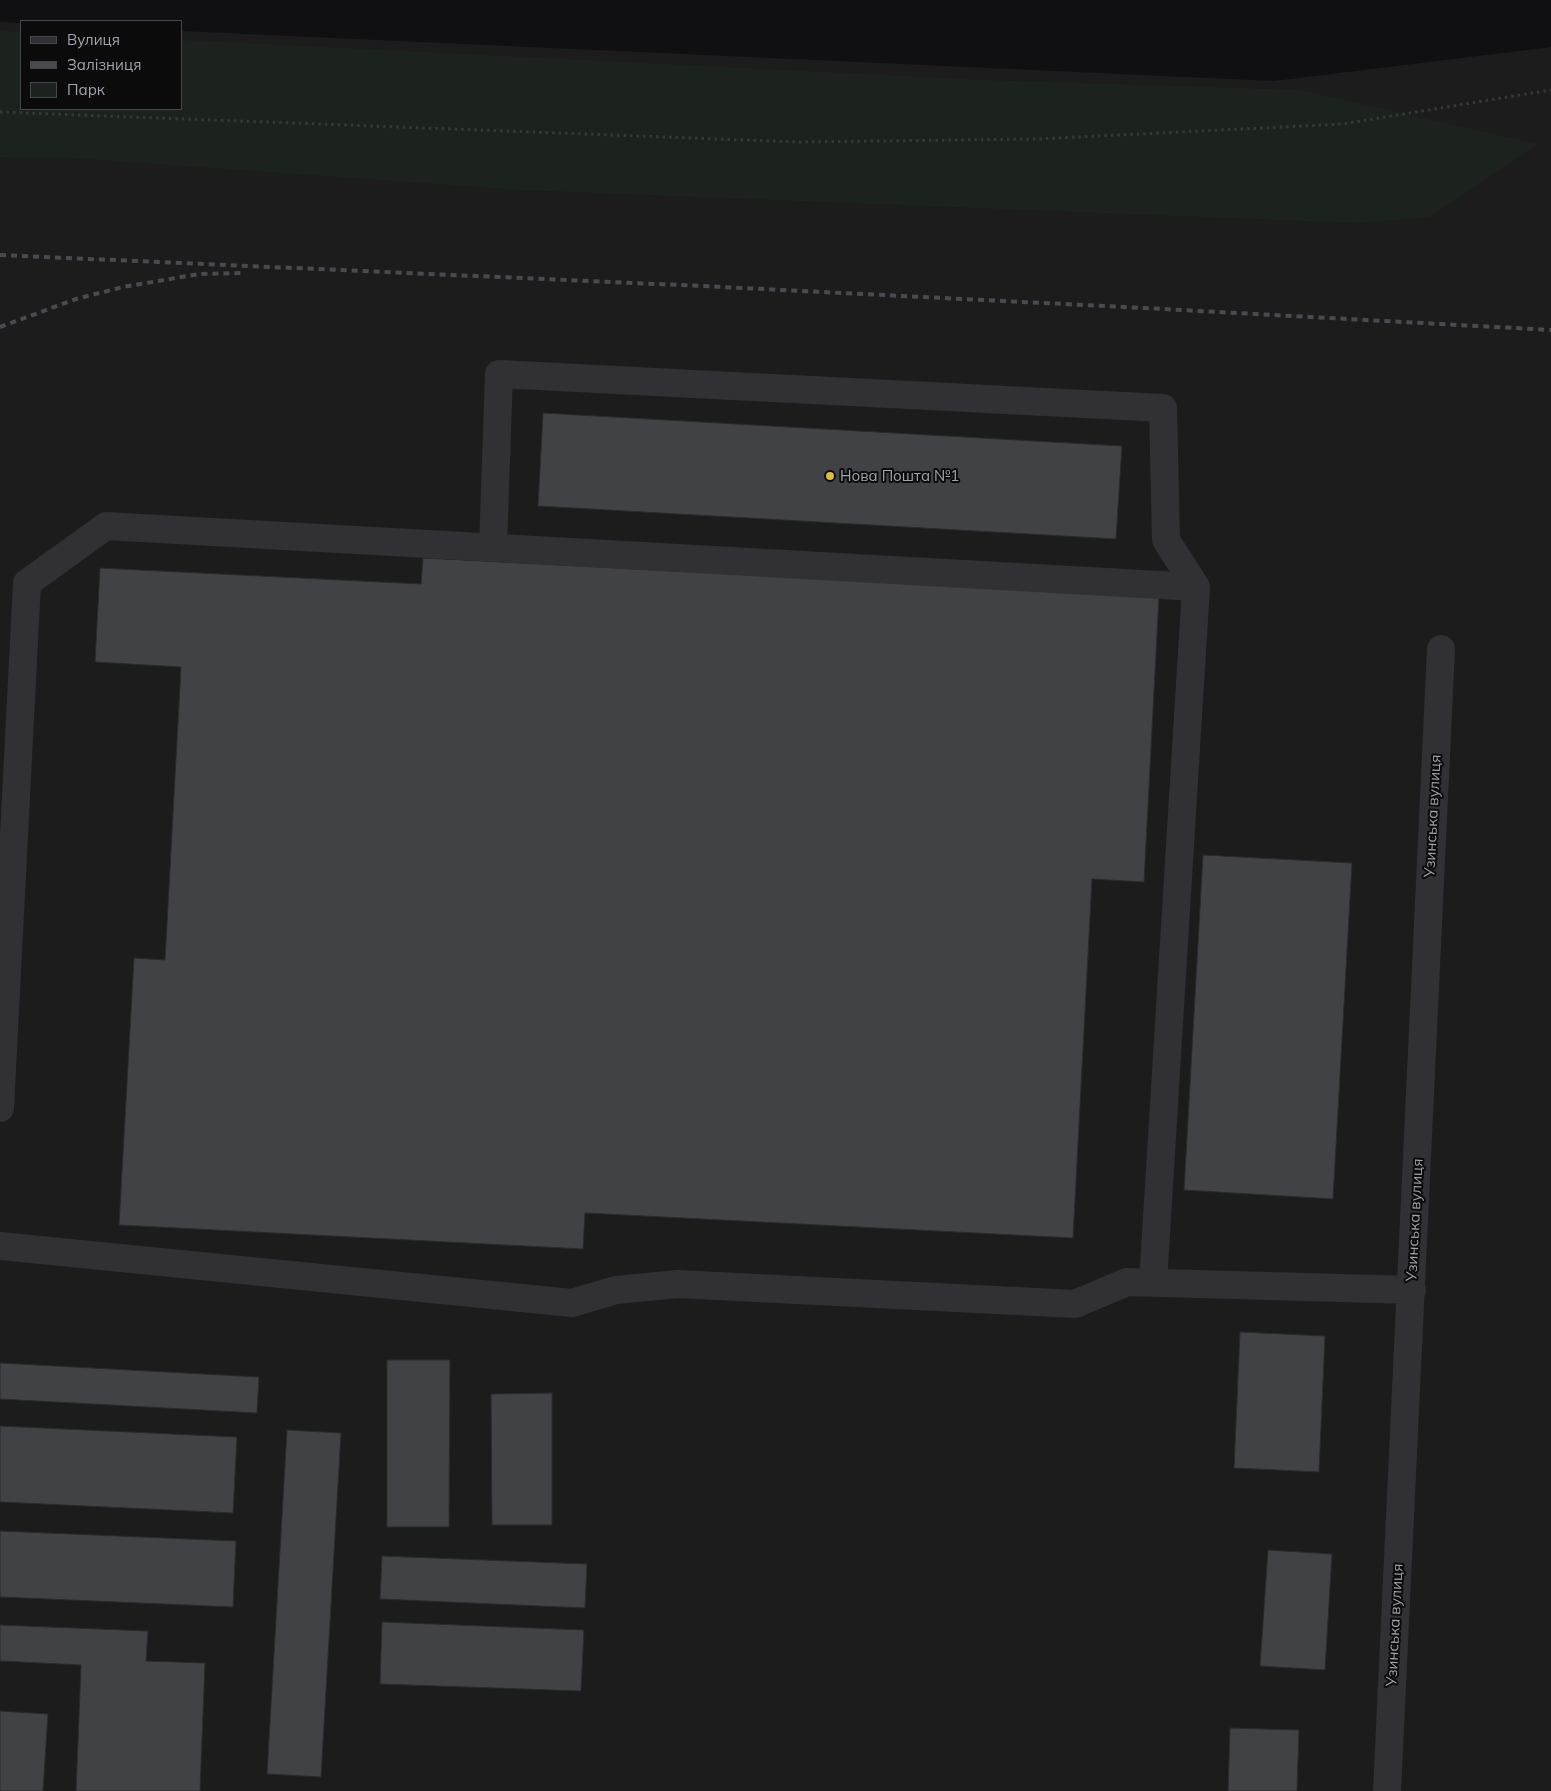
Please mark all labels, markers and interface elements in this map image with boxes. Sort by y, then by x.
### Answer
legend [20,20,182,110]
text: Вулиця [67,30,120,49]
text: Залізниця [67,55,141,74]
text: Парк [67,80,105,99]
place label: Нова Пошта №1 [840,467,959,485]
marker: Нова Пошта №1 [824,470,836,482]
street label: Узинська вулиця [1421,754,1445,878]
street label: Узинська вулиця [1403,1158,1427,1282]
street label: Узинська вулиця [1383,1563,1407,1687]

